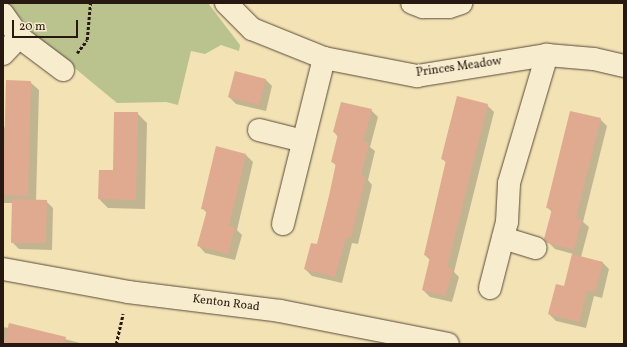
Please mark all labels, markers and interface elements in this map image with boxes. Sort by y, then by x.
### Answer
scale bar [14,12,80,38]
text: 20 m [19,19,46,35]
street label: Princes Meadow [415,55,503,81]
street label: Kenton Road [192,293,260,315]

